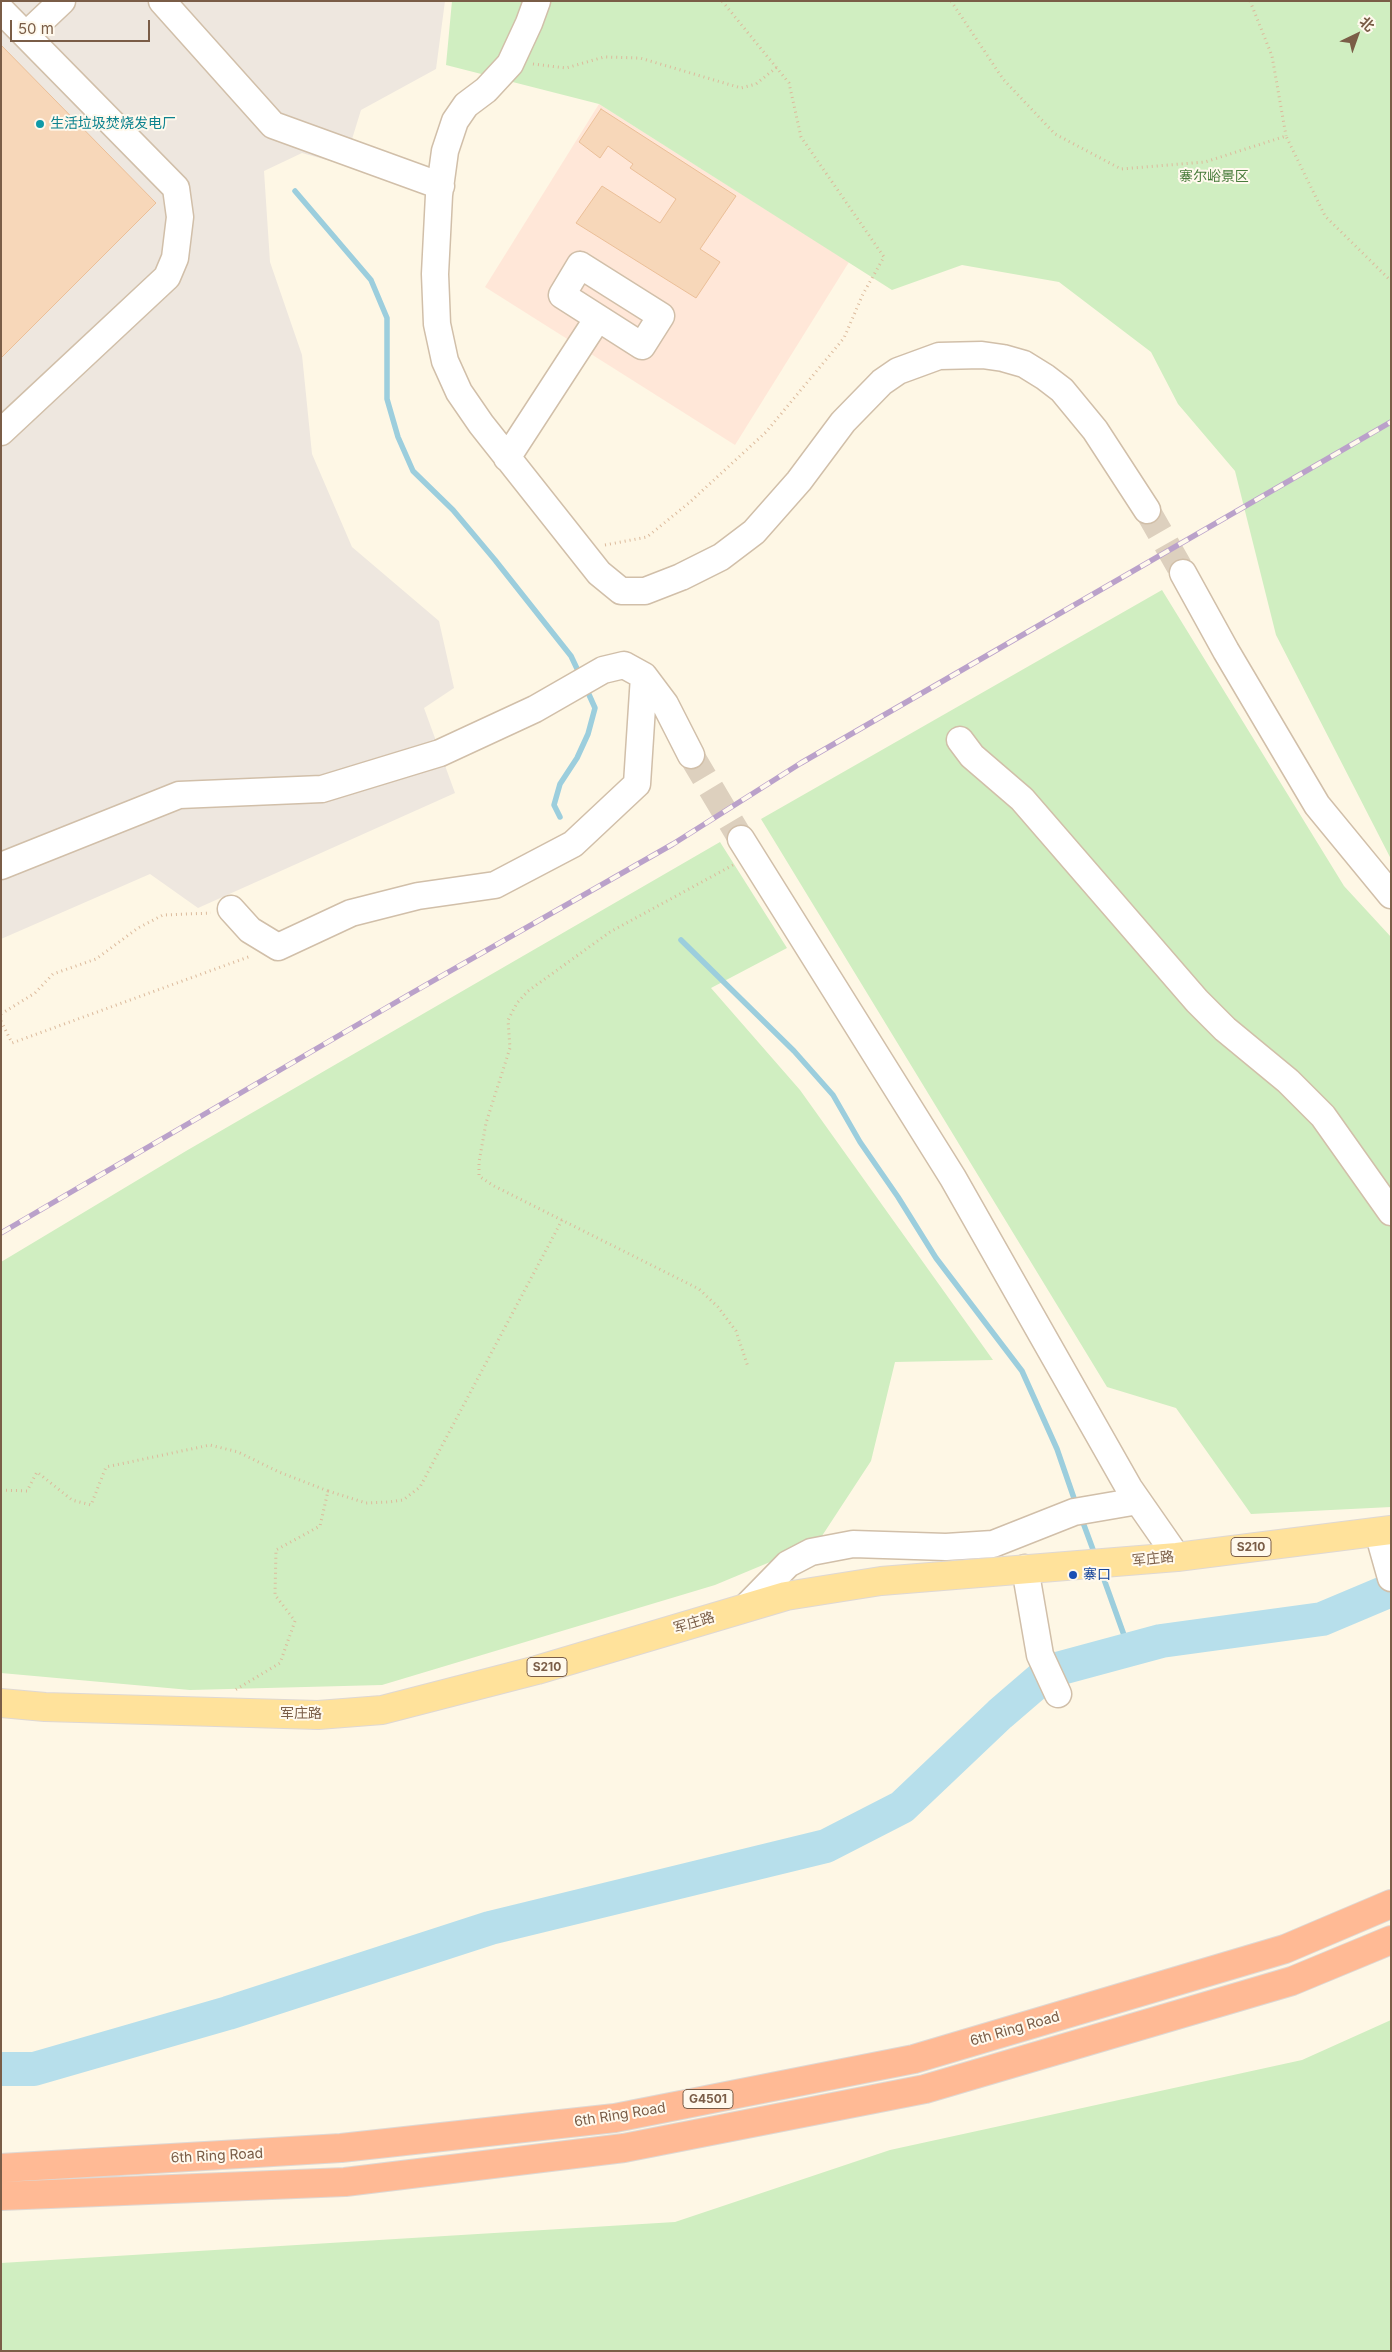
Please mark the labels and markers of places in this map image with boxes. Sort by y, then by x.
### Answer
place label: 生活垃圾焚烧发电厂 [50,116,176,132]
marker: 生活垃圾焚烧发电厂 [34,118,46,130]
place label: 寨口 [1083,1567,1111,1583]
marker: 寨口 [1067,1569,1079,1581]

